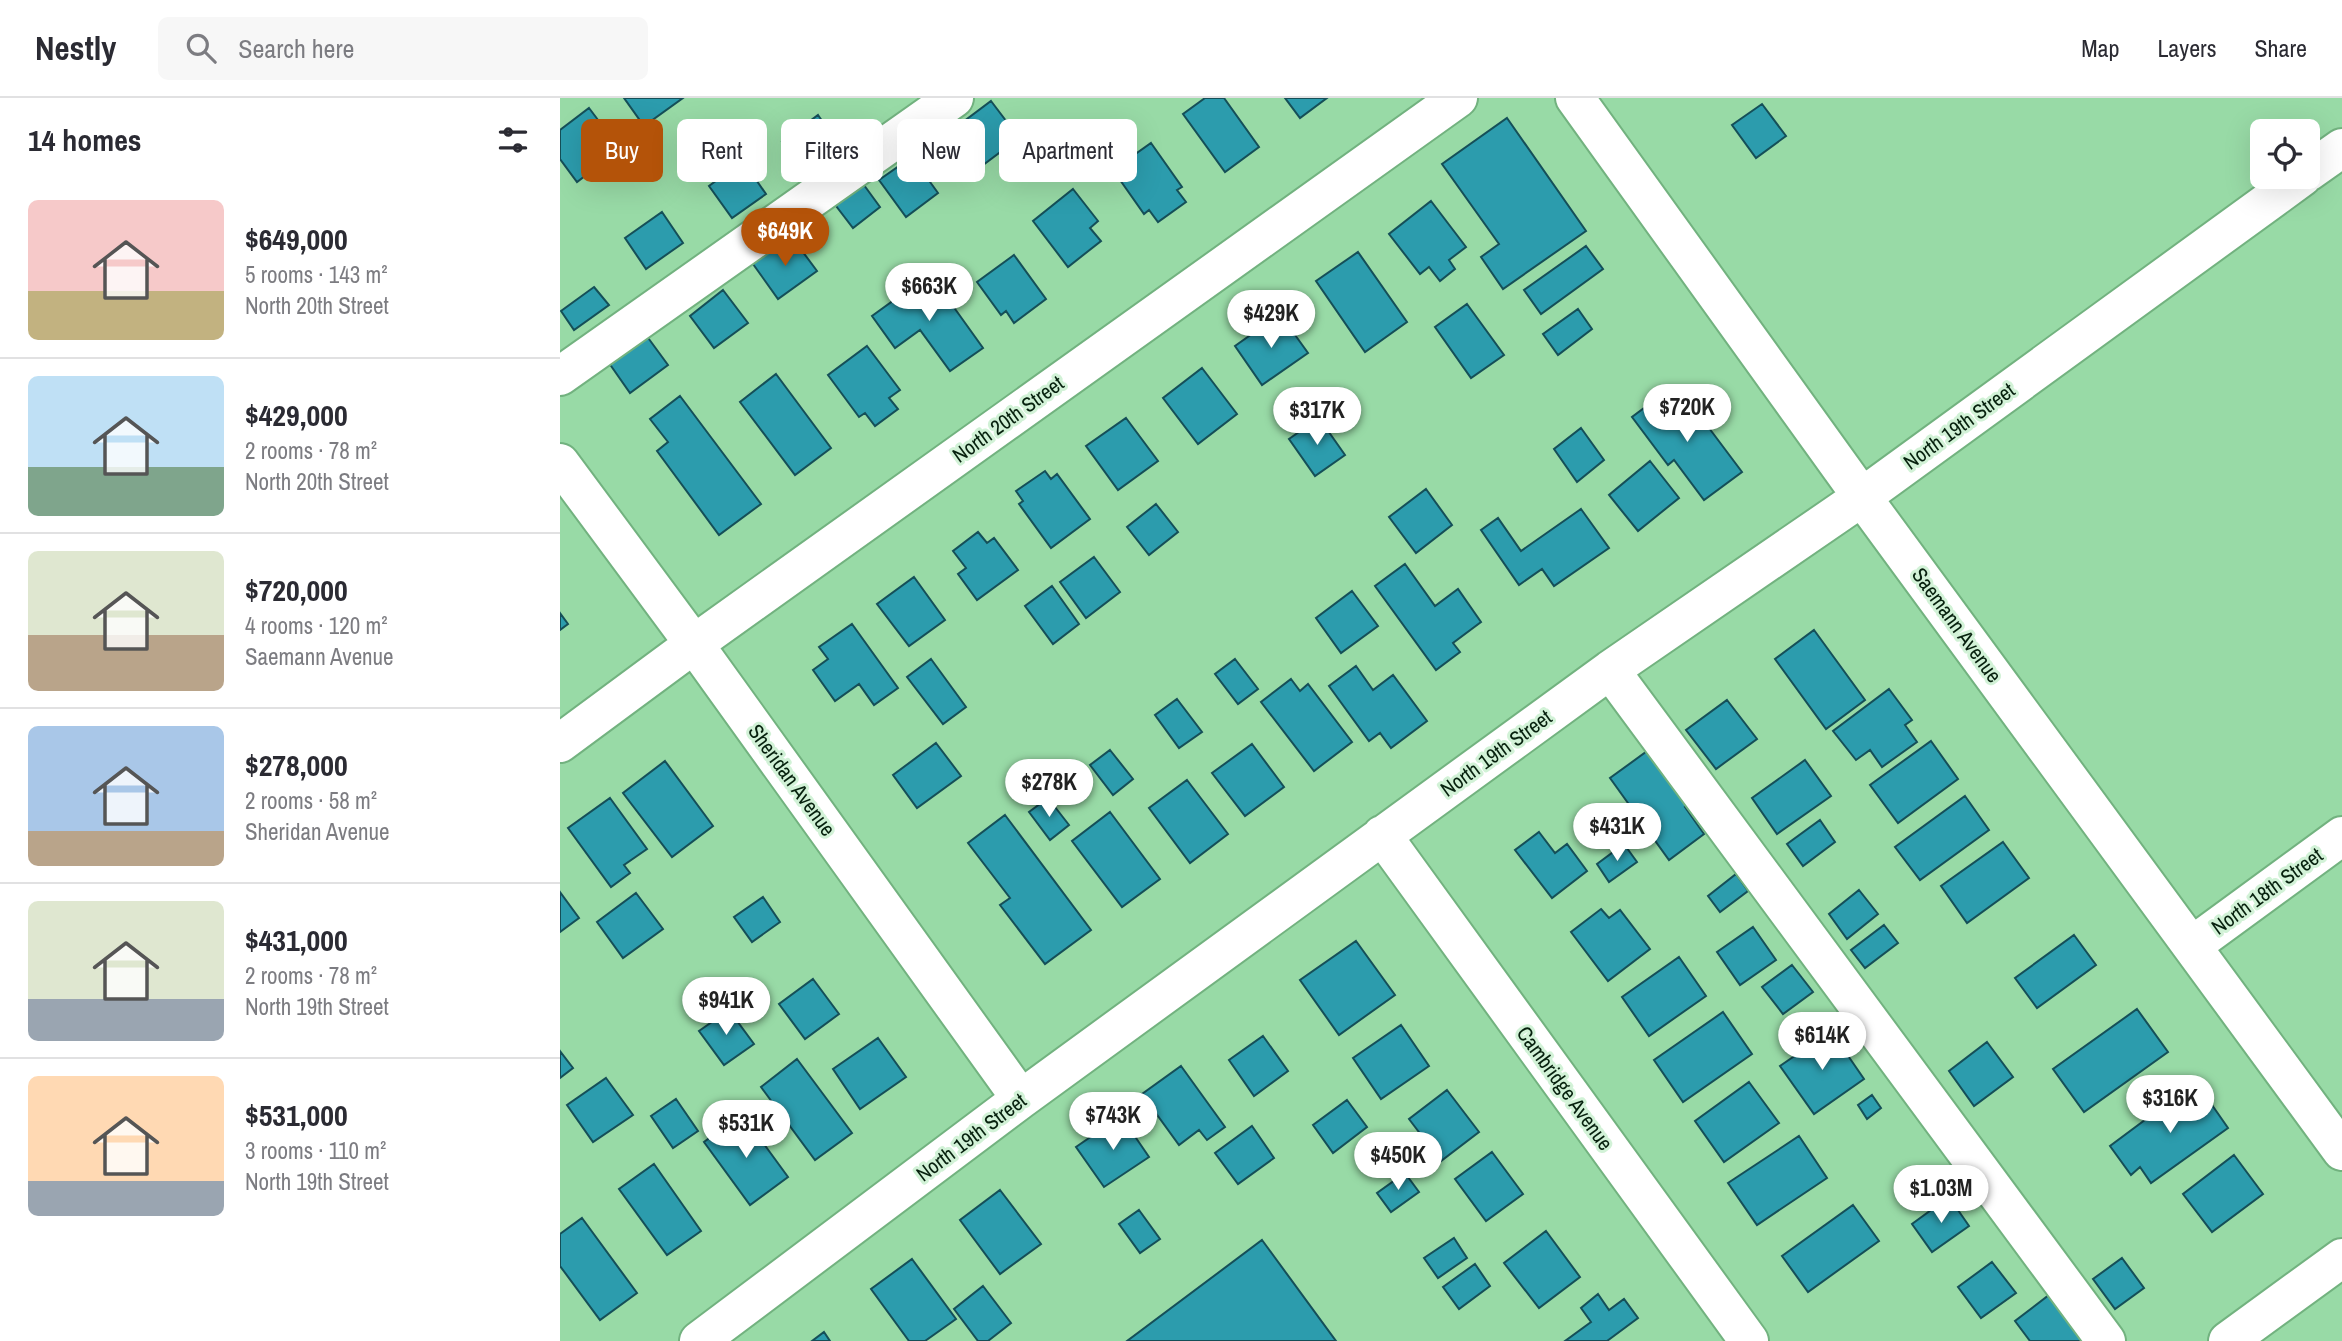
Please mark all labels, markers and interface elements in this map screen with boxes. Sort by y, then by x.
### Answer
search box [158,17,648,80]
text: Nestly [35,26,116,70]
icon: search [182,29,220,67]
text: Search here [238,31,354,66]
text: Map [2081,32,2119,64]
text: Layers [2157,32,2216,64]
text: Share [2254,32,2307,64]
chip: Buy [581,119,663,182]
chip: Rent [677,119,767,182]
chip: Filters [781,119,883,182]
chip: New [897,119,985,182]
chip: Apartment [999,119,1137,182]
map controls [2250,119,2320,189]
button: locate [2250,119,2320,189]
text: 14 homes [28,120,142,160]
icon: filters [494,121,532,159]
pin: $649K [736,208,834,268]
text: $649K [757,215,813,246]
text: $649,000 [245,219,348,259]
icon: home [84,228,168,312]
text: 5 rooms · 143 m² [245,259,388,290]
pin: $663K [880,264,978,323]
text: $663K [901,270,957,301]
text: North 20th Street [245,290,389,321]
pin: $429K [1222,290,1320,350]
text: $429K [1243,297,1299,328]
street label: North 20th Street [946,369,1070,469]
street label: North 19th Street [1897,376,2021,476]
pin: $720K [1638,384,1736,444]
pin: $317K [1268,388,1366,447]
text: $720K [1659,391,1715,422]
text: $317K [1289,394,1345,425]
text: $429,000 [245,395,348,435]
icon: home [84,404,168,488]
text: 2 rooms · 78 m² [245,435,377,466]
text: North 20th Street [245,466,389,497]
street label: Saemann Avenue [1905,562,2009,688]
text: $720,000 [245,570,348,610]
icon: home [84,579,168,663]
text: 4 rooms · 120 m² [245,610,388,641]
text: Saemann Avenue [245,641,394,672]
street label: North 19th Street [1434,703,1558,803]
street label: Sheridan Avenue [742,718,842,842]
text: $278,000 [245,745,348,785]
icon: home [84,754,168,838]
pin: $278K [1000,760,1098,819]
text: $278K [1021,766,1077,797]
text: 2 rooms · 58 m² [245,785,377,816]
pin: $431K [1568,804,1666,863]
text: $431K [1589,810,1645,841]
text: Sheridan Avenue [245,816,389,847]
street label: North 18th Street [2205,841,2329,941]
text: $431,000 [245,920,348,960]
icon: home [84,929,168,1013]
text: 2 rooms · 78 m² [245,960,377,991]
pin: $941K [677,978,775,1037]
text: $941K [698,984,754,1015]
text: North 19th Street [245,991,389,1022]
pin: $614K [1773,1012,1871,1072]
text: $614K [1794,1019,1850,1050]
street label: Cambridge Avenue [1510,1020,1620,1156]
pin: $316K [2121,1076,2219,1135]
text: $316K [2142,1082,2198,1113]
street label: North 19th Street [910,1086,1032,1188]
pin: $743K [1064,1093,1162,1152]
text: $531,000 [245,1095,348,1135]
text: $743K [1085,1099,1141,1130]
pin: $531K [697,1100,795,1160]
icon: home [84,1104,168,1188]
text: $531K [718,1107,774,1138]
pin: $450K [1349,1132,1447,1192]
text: 3 rooms · 110 m² [245,1135,386,1166]
text: $450K [1370,1139,1426,1170]
text: North 19th Street [245,1166,389,1197]
pin: $1.03M [1884,1166,1998,1225]
text: $1.03M [1910,1172,1972,1203]

